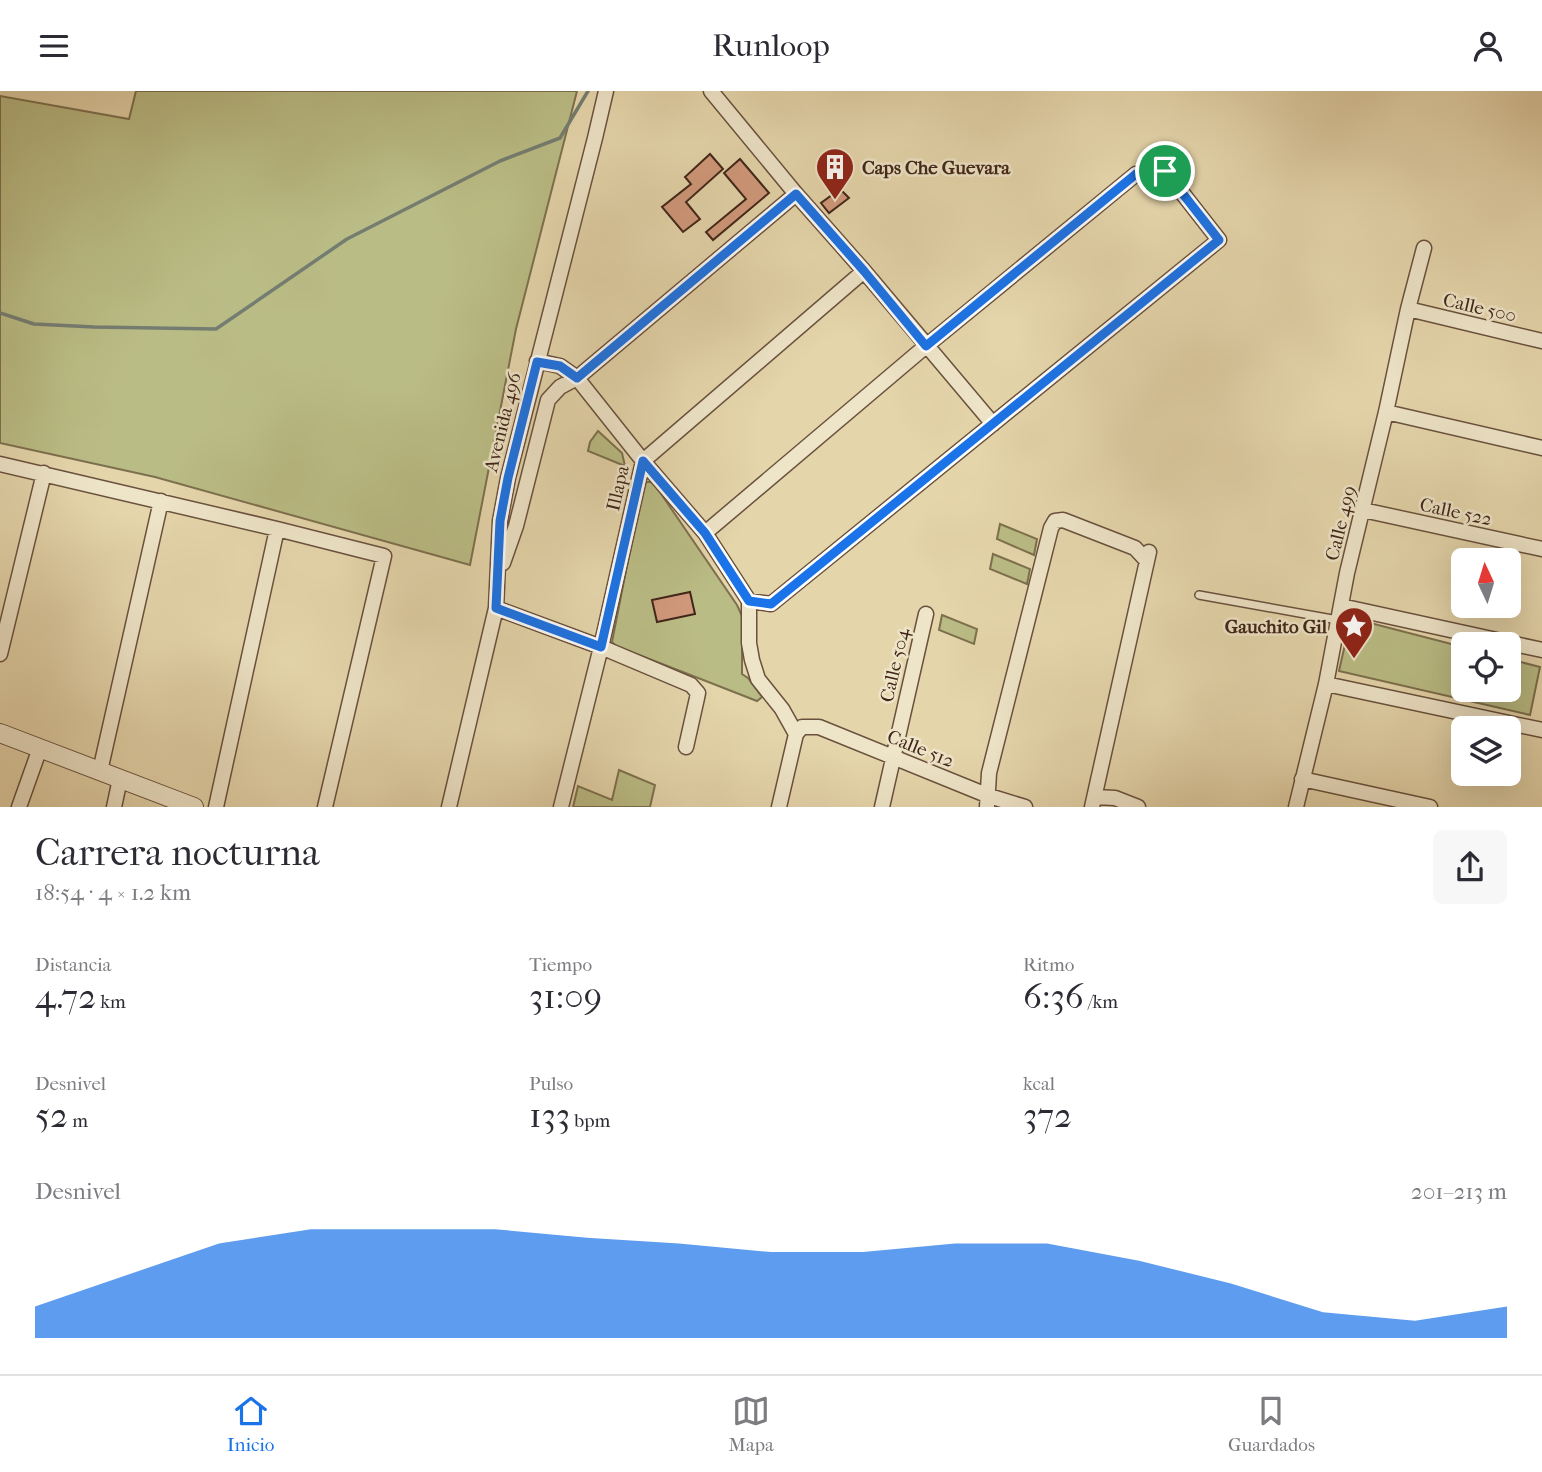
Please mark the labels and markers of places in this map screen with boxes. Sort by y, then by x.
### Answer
pin [1135,141,1195,201]
building icon: Caps Che Guevara [814,146,856,201]
place label: Caps Che Guevara [862,157,1011,179]
place icon: Gauchito Gil [1333,605,1375,660]
place label: Gauchito Gil [1225,616,1328,638]

